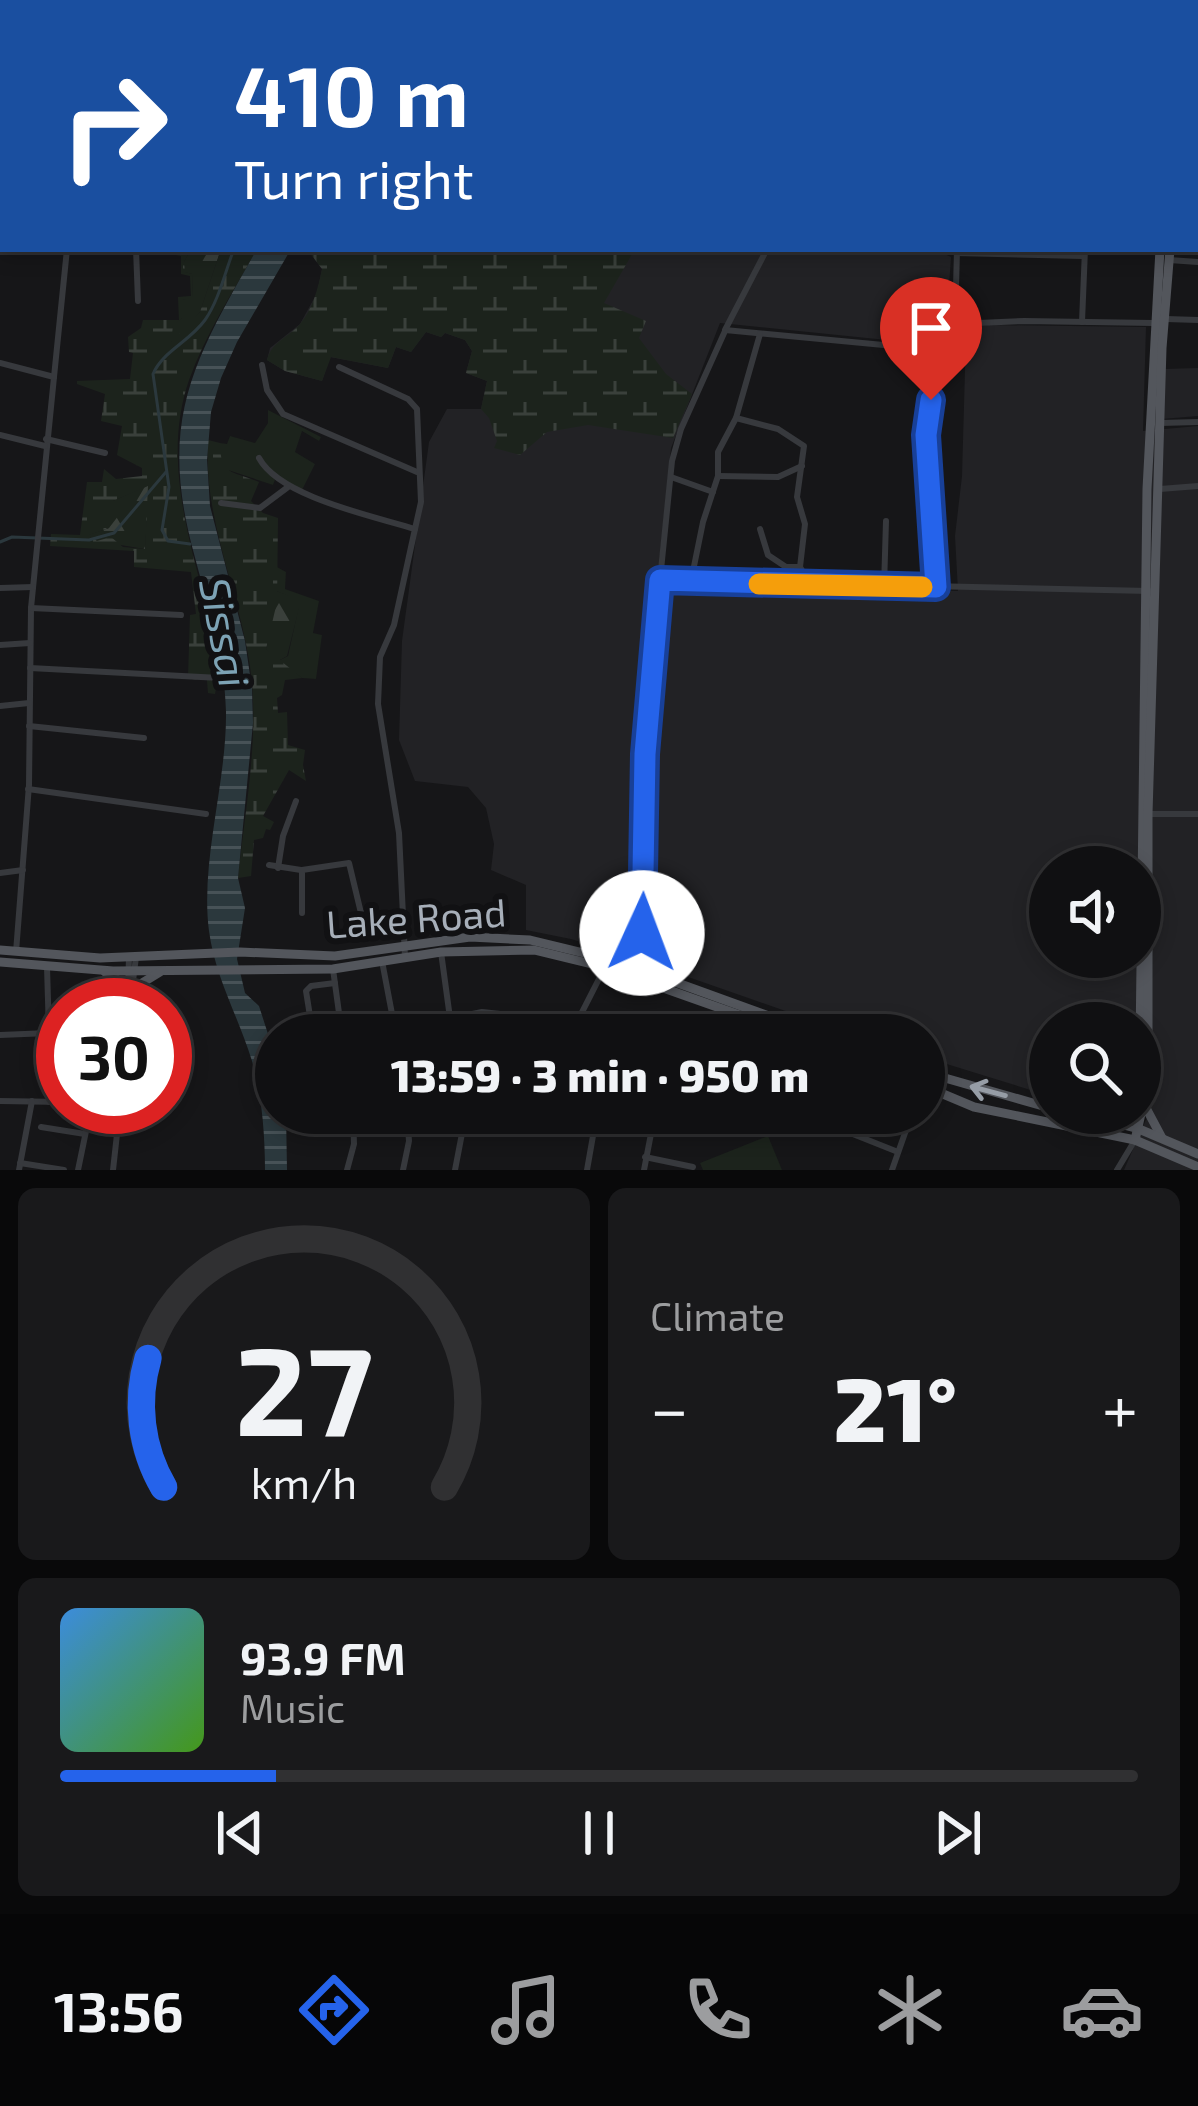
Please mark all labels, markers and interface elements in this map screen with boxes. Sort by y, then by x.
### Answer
text: 410 m [234,43,469,144]
icon: right [36,48,192,204]
text: Turn right [234,145,474,210]
pin [880,277,982,400]
icon: arrive [898,295,964,361]
water label: Sissai [191,573,261,691]
map controls [1029,846,1161,1134]
button: sound [1029,846,1161,978]
position arrow [579,870,705,996]
street label: Lake Road [324,887,508,947]
speed limit sign: 30 [36,978,192,1134]
button: search [1029,1002,1161,1134]
text: 13:59 · 3 min · 950 m [391,1047,809,1101]
one-way arrow [970,1078,1008,1100]
text: Climate [650,1292,785,1339]
text: 27 [235,1311,373,1461]
text: 21° [833,1352,957,1460]
text: − [650,1367,689,1446]
text: + [1102,1367,1138,1446]
text: km/h [251,1456,357,1508]
text: 93.9 FM [240,1630,406,1684]
text: Music [240,1684,345,1731]
icon: previous [207,1800,273,1866]
icon: pause [566,1800,632,1866]
icon: next [925,1800,991,1866]
icon: directions [292,1968,376,2052]
icon: music [484,1968,568,2052]
icon: phone [676,1968,760,2052]
icon: climate [868,1968,952,2052]
icon: car [1060,1968,1144,2052]
text: 13:56 [54,1978,184,2043]

